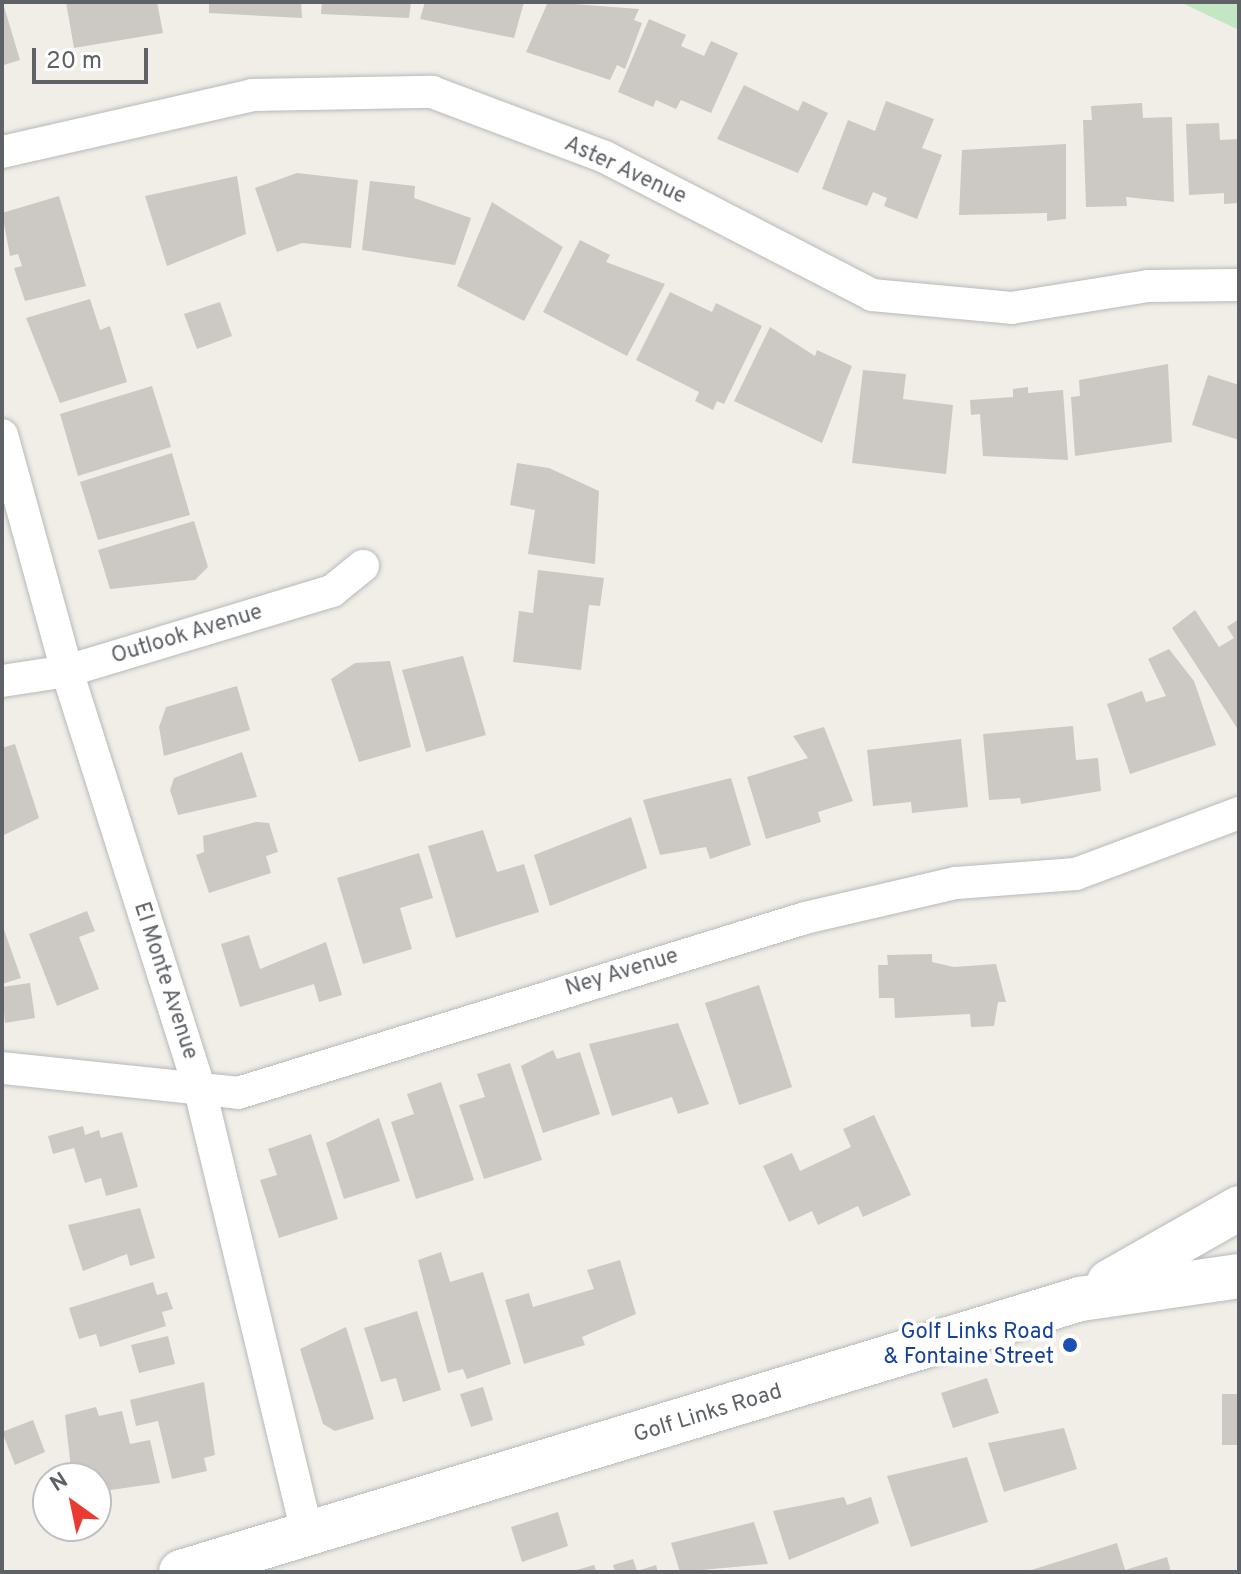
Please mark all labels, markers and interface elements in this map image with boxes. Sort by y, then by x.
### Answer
scale bar [36,32,152,82]
text: 20 m [46,47,102,77]
street label: Aster Avenue [559,131,691,211]
street label: Outlook Avenue [108,599,266,671]
street label: El Monte Avenue [127,899,203,1063]
street label: Ney Avenue [562,943,682,1003]
place label: Golf Links Road & Fontaine Street [884,1319,1054,1370]
marker: Golf Links Road & Fontaine Street [1061,1336,1079,1354]
street label: Golf Links Road [631,1379,785,1449]
north arrow [32,1462,112,1542]
text: N [46,1468,74,1499]

